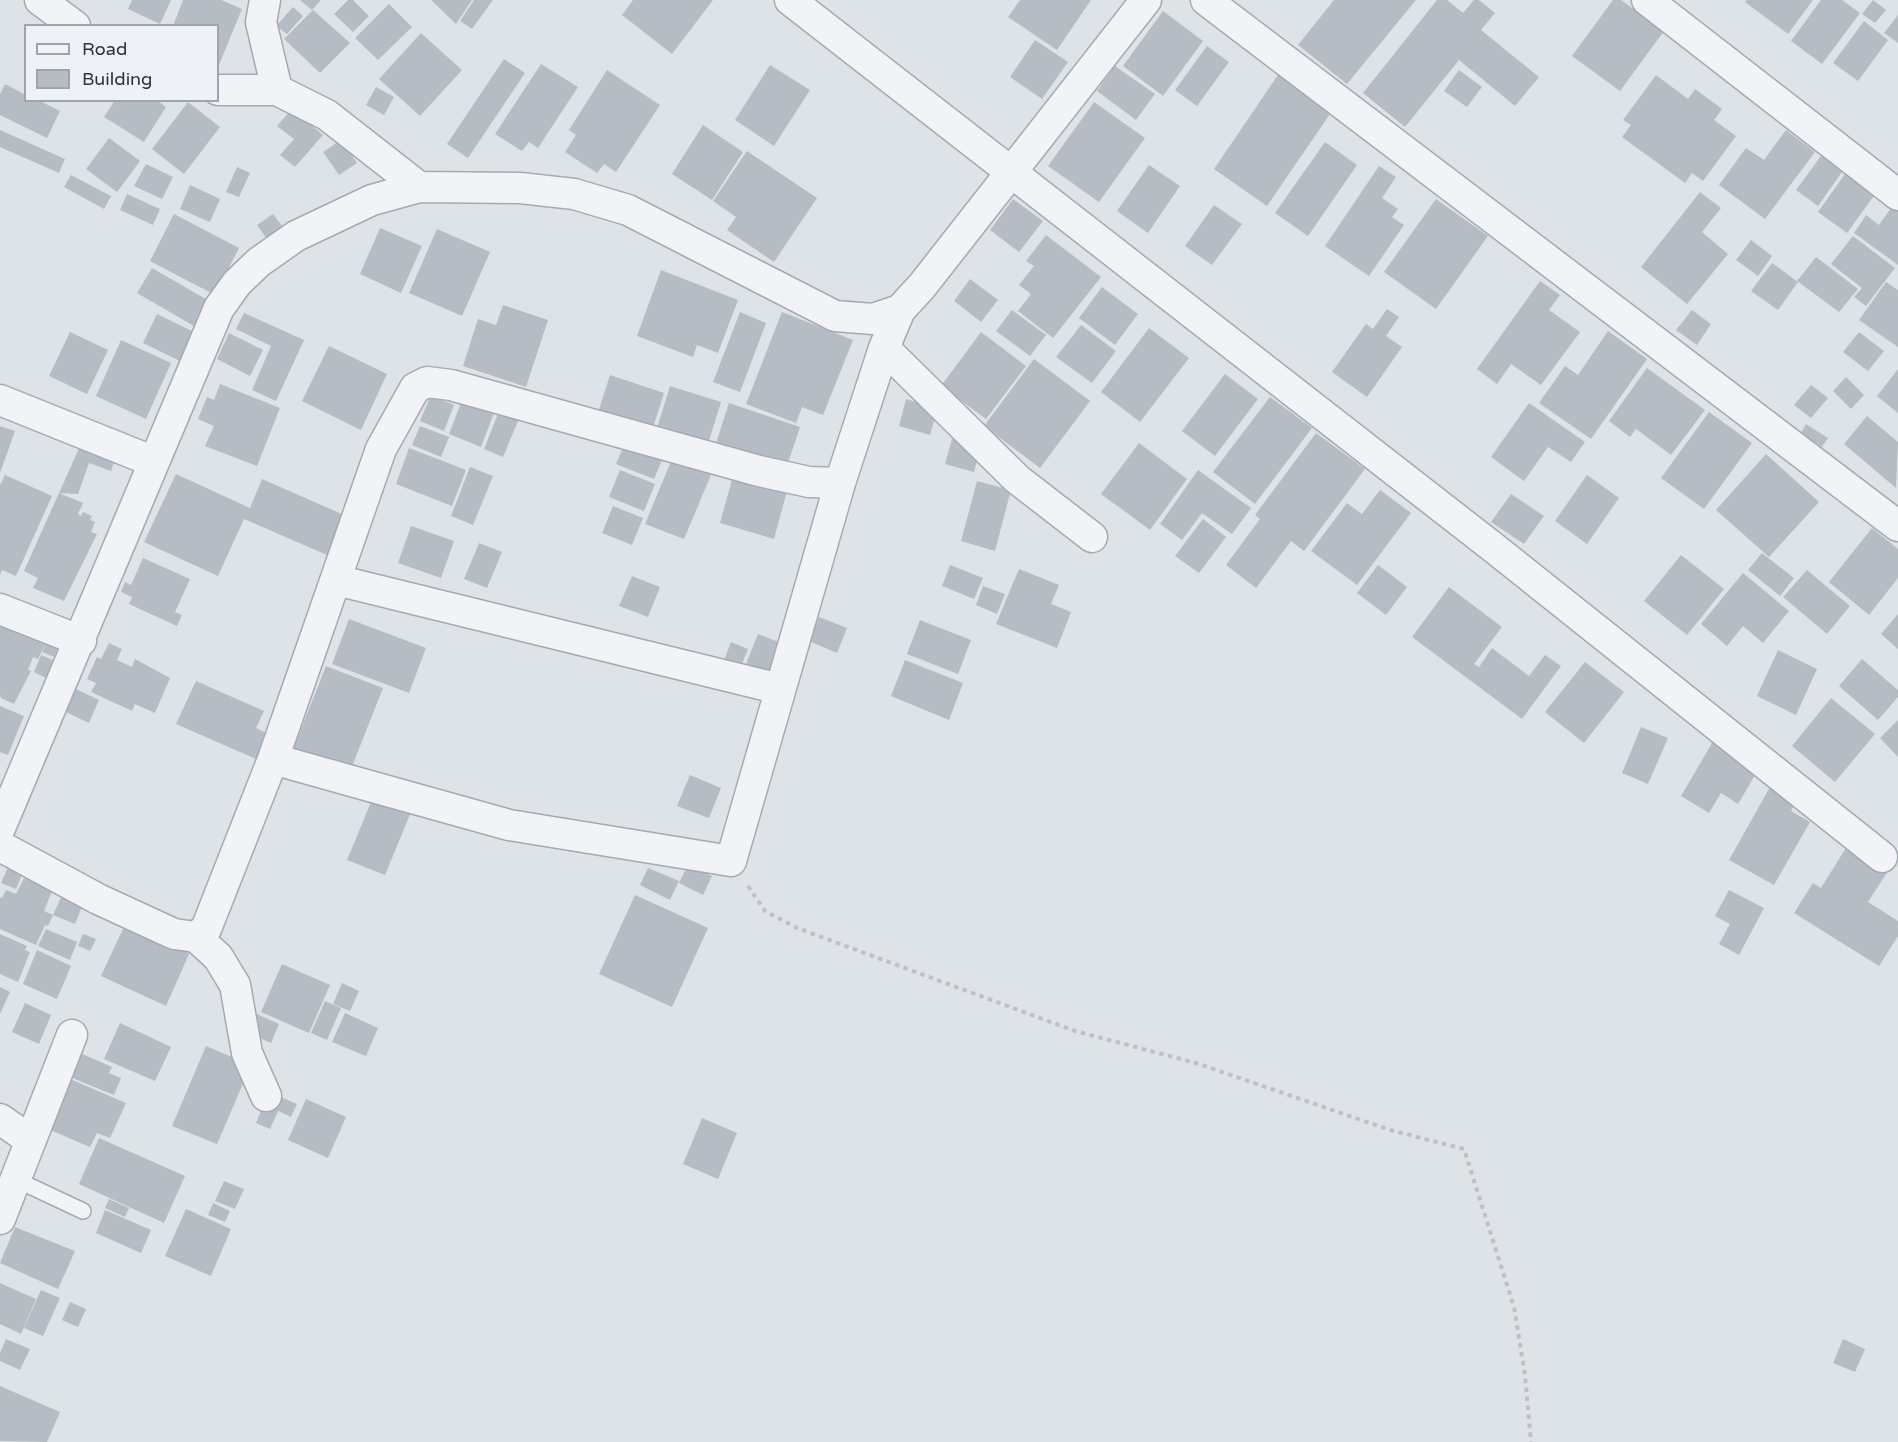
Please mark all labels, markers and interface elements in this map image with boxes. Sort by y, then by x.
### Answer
legend [24,24,219,102]
text: Road [82,38,127,60]
text: Building [82,68,152,90]

